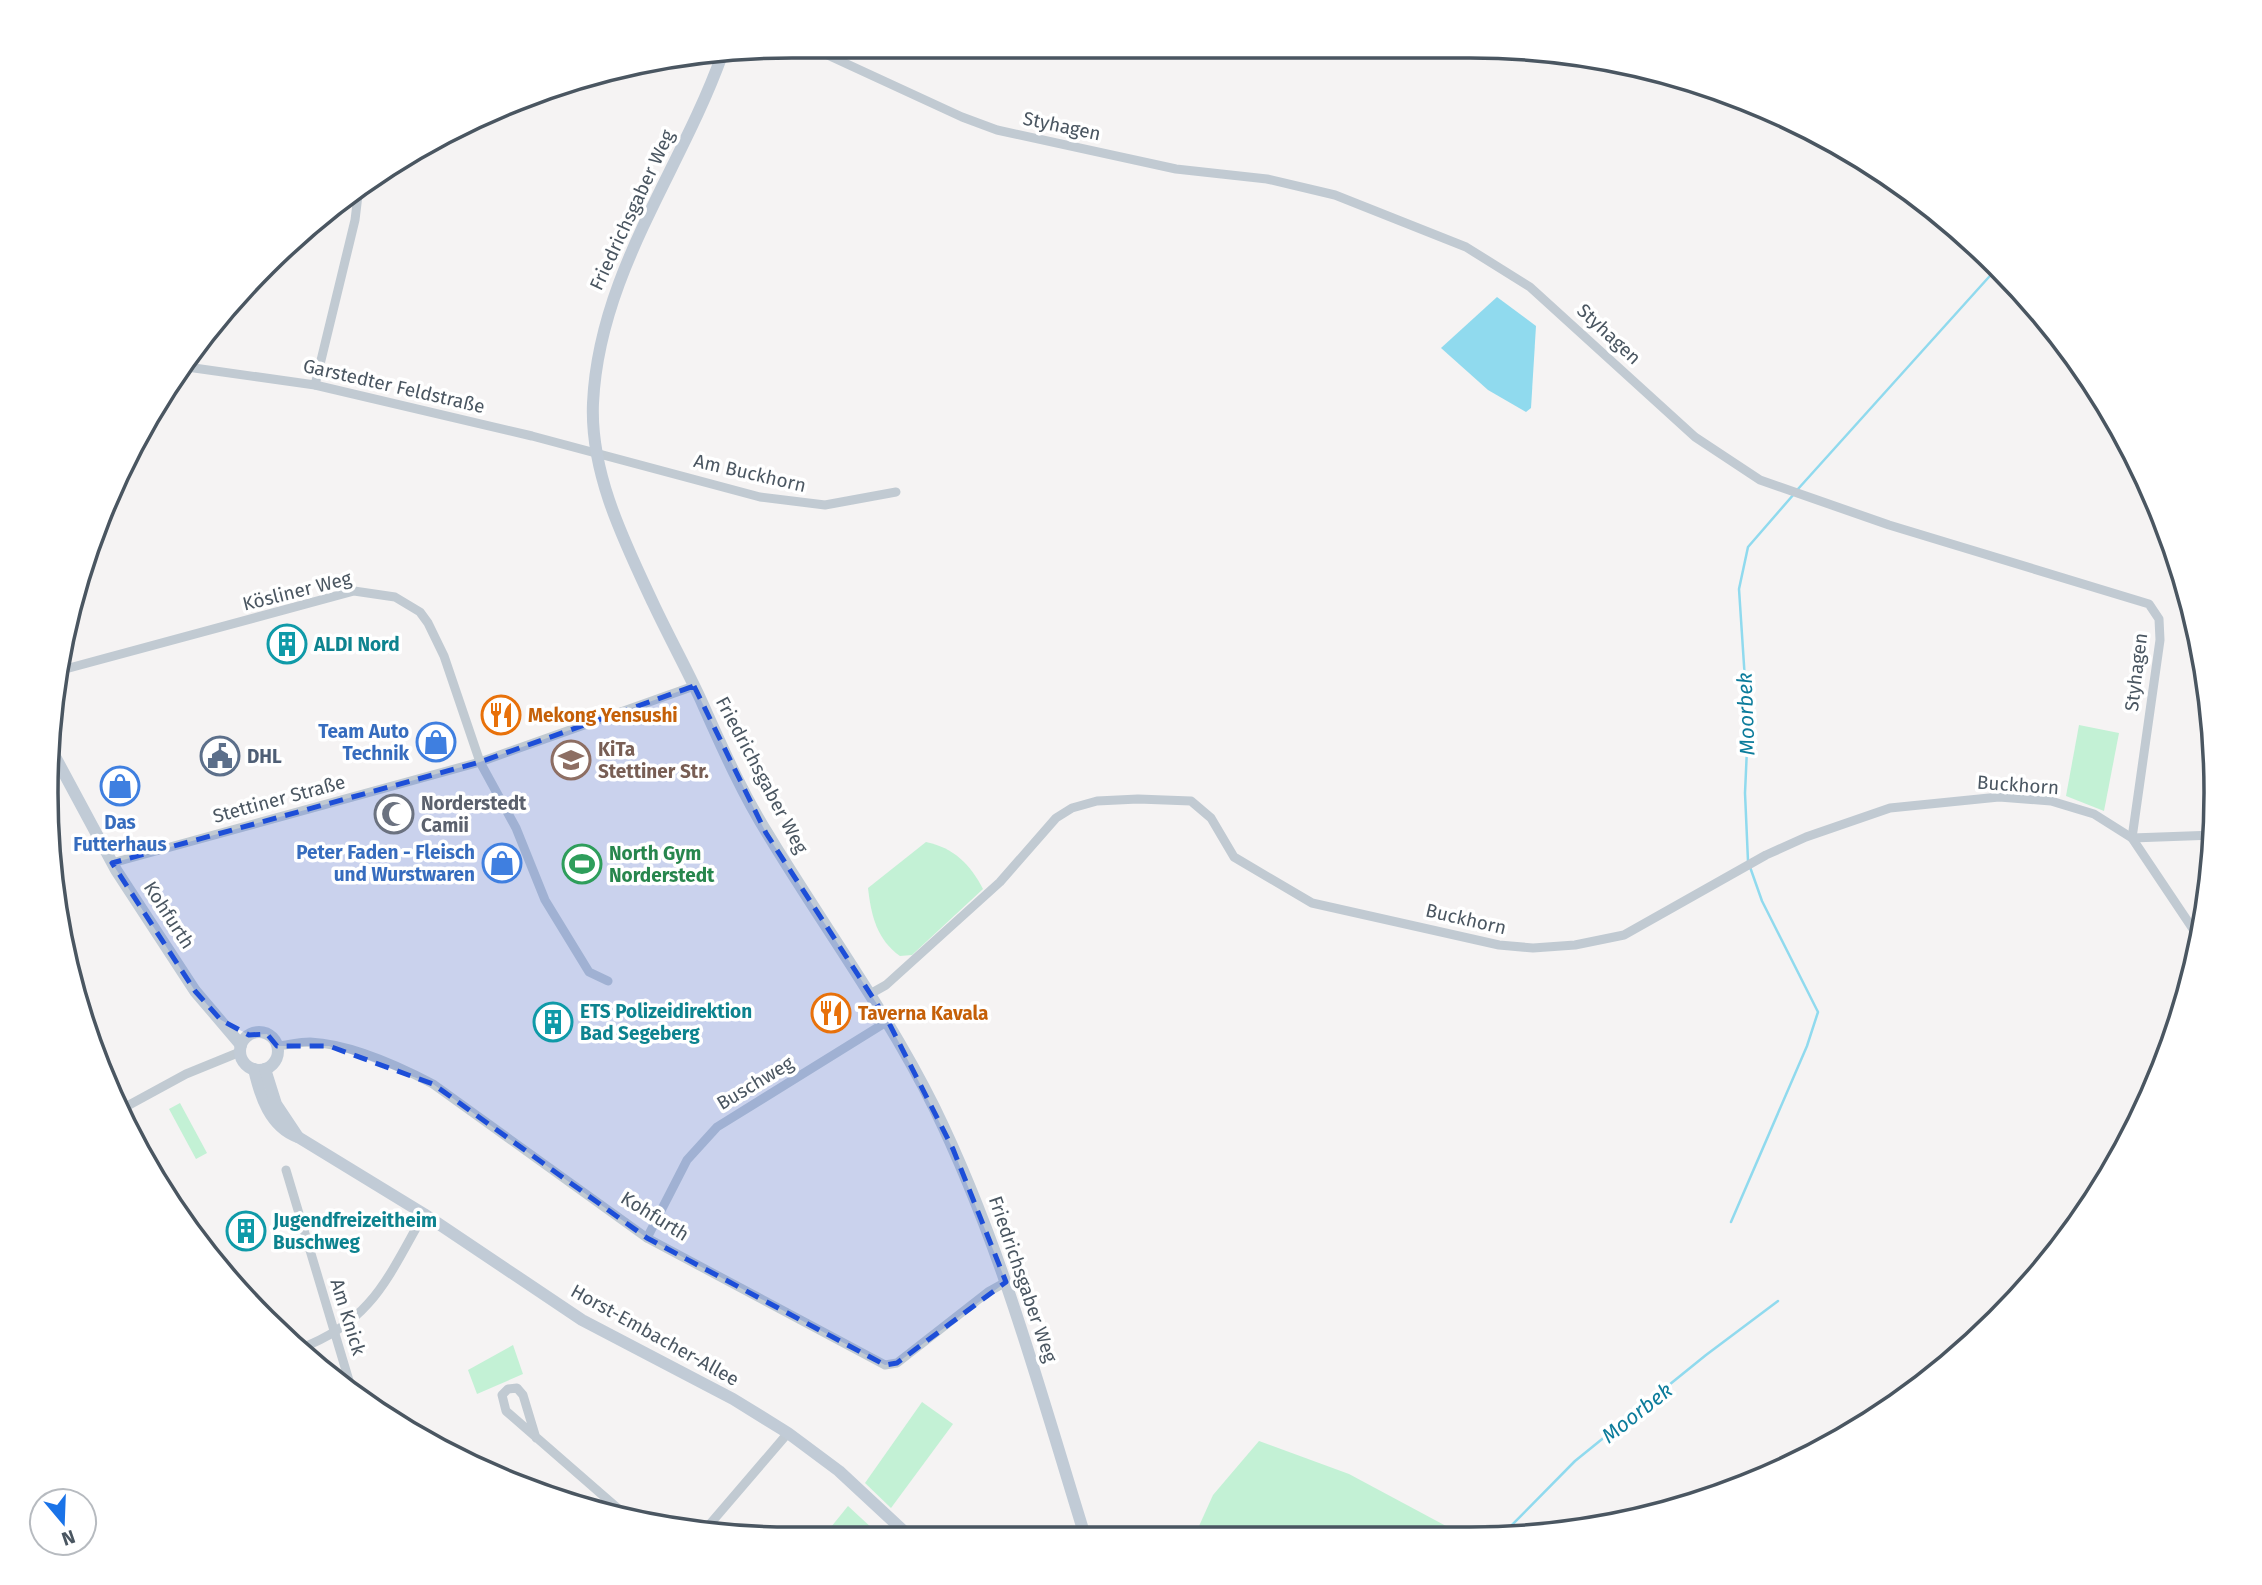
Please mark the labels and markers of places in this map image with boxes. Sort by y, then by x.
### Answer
building icon: ALDI Nord [266,623,308,665]
place label: ALDI Nord [313,633,400,656]
restaurant icon: Mekong Yensushi [480,694,522,736]
place label: Mekong Yensushi [528,704,678,727]
place label: Team Auto Technik [318,720,410,765]
shop icon: Team Auto Technik [415,721,457,763]
public building icon: DHL [199,735,241,777]
place label: KiTa Stettiner Str. [598,738,709,783]
school or university icon: KiTa Stettiner Str. [550,739,592,781]
place label: DHL [247,745,282,768]
shop icon: Das Futterhaus [99,765,141,807]
place label: Norderstedt Camii [421,792,527,837]
mosque icon: Norderstedt Camii [373,793,415,835]
place label: Das Futterhaus [73,811,167,856]
place label: Peter Faden - Fleisch und Wurstwaren [296,841,475,886]
shop icon: Peter Faden - Fleisch und Wurstwaren [481,842,523,884]
place label: North Gym Norderstedt [609,842,715,887]
sports icon: North Gym Norderstedt [561,843,603,885]
restaurant icon: Taverna Kavala [810,992,852,1034]
place label: ETS Polizeidirektion Bad Segeberg [580,1000,752,1045]
building icon: ETS Polizeidirektion Bad Segeberg [532,1001,574,1043]
place label: Taverna Kavala [858,1002,989,1025]
place label: Jugendfreizeitheim Buschweg [272,1209,437,1254]
building icon: Jugendfreizeitheim Buschweg [225,1210,267,1252]

